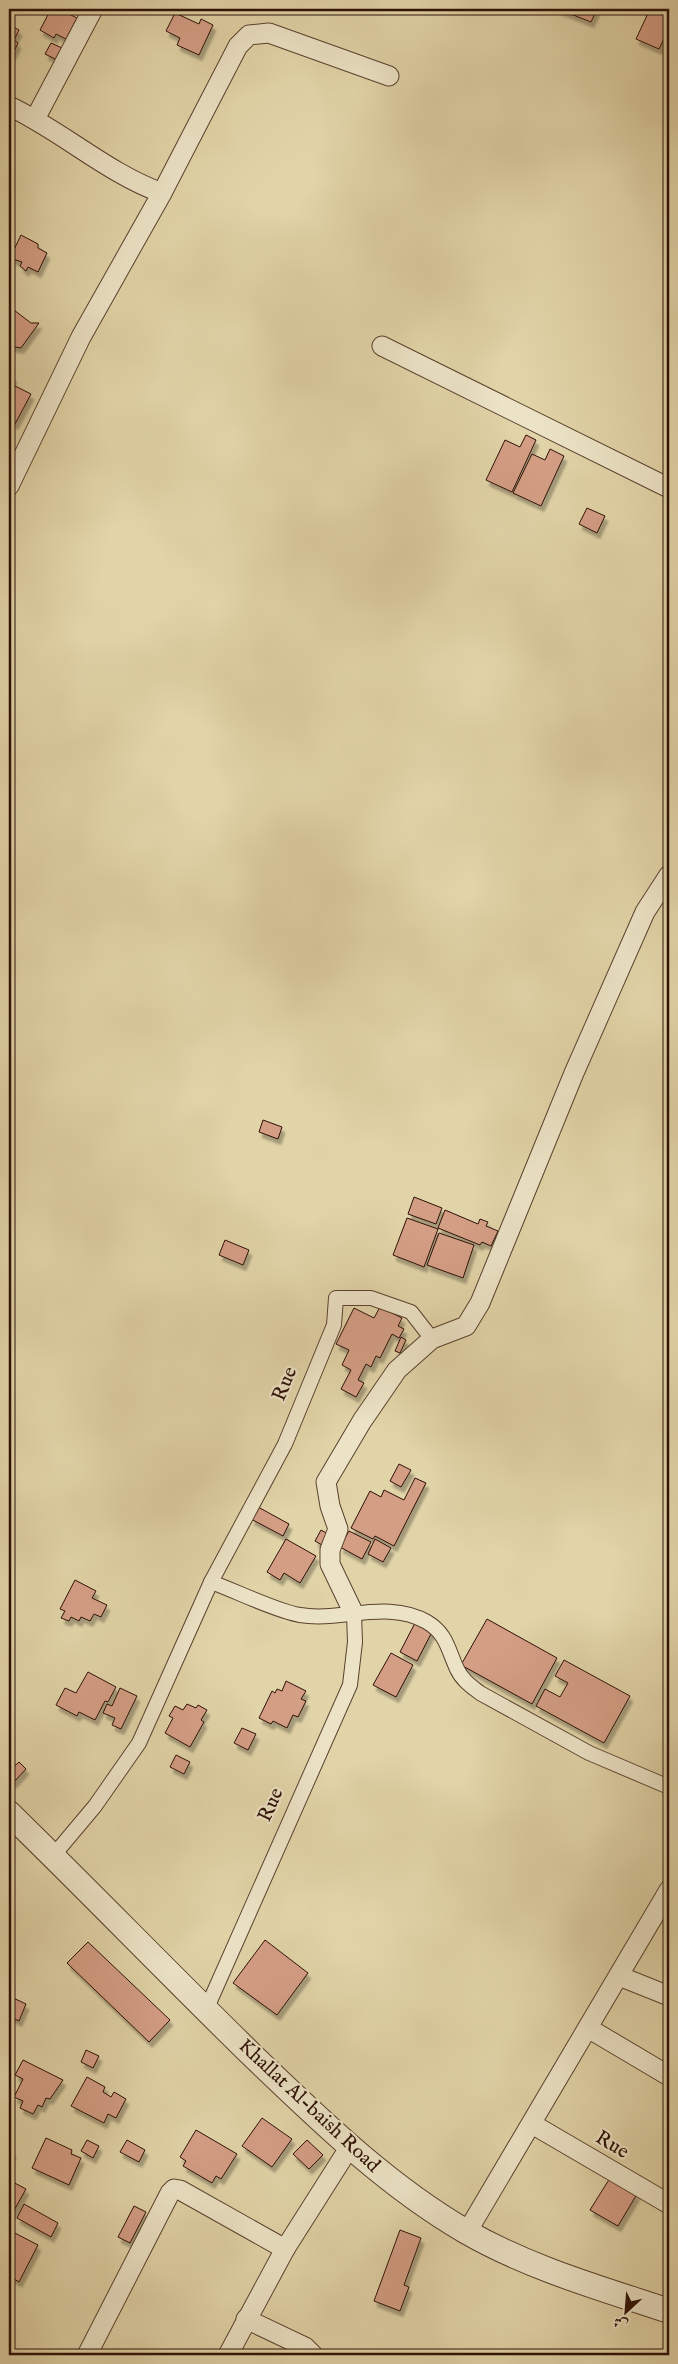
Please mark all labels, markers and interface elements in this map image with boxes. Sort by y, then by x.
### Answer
street label: Rue [267,1363,303,1405]
street label: Rue [253,1784,289,1826]
street label: Khallat Al-baish Road [233,2034,385,2178]
street label: Rue [591,2125,633,2165]
north arrow [600,2286,650,2336]
text: ش [610,2312,631,2334]

